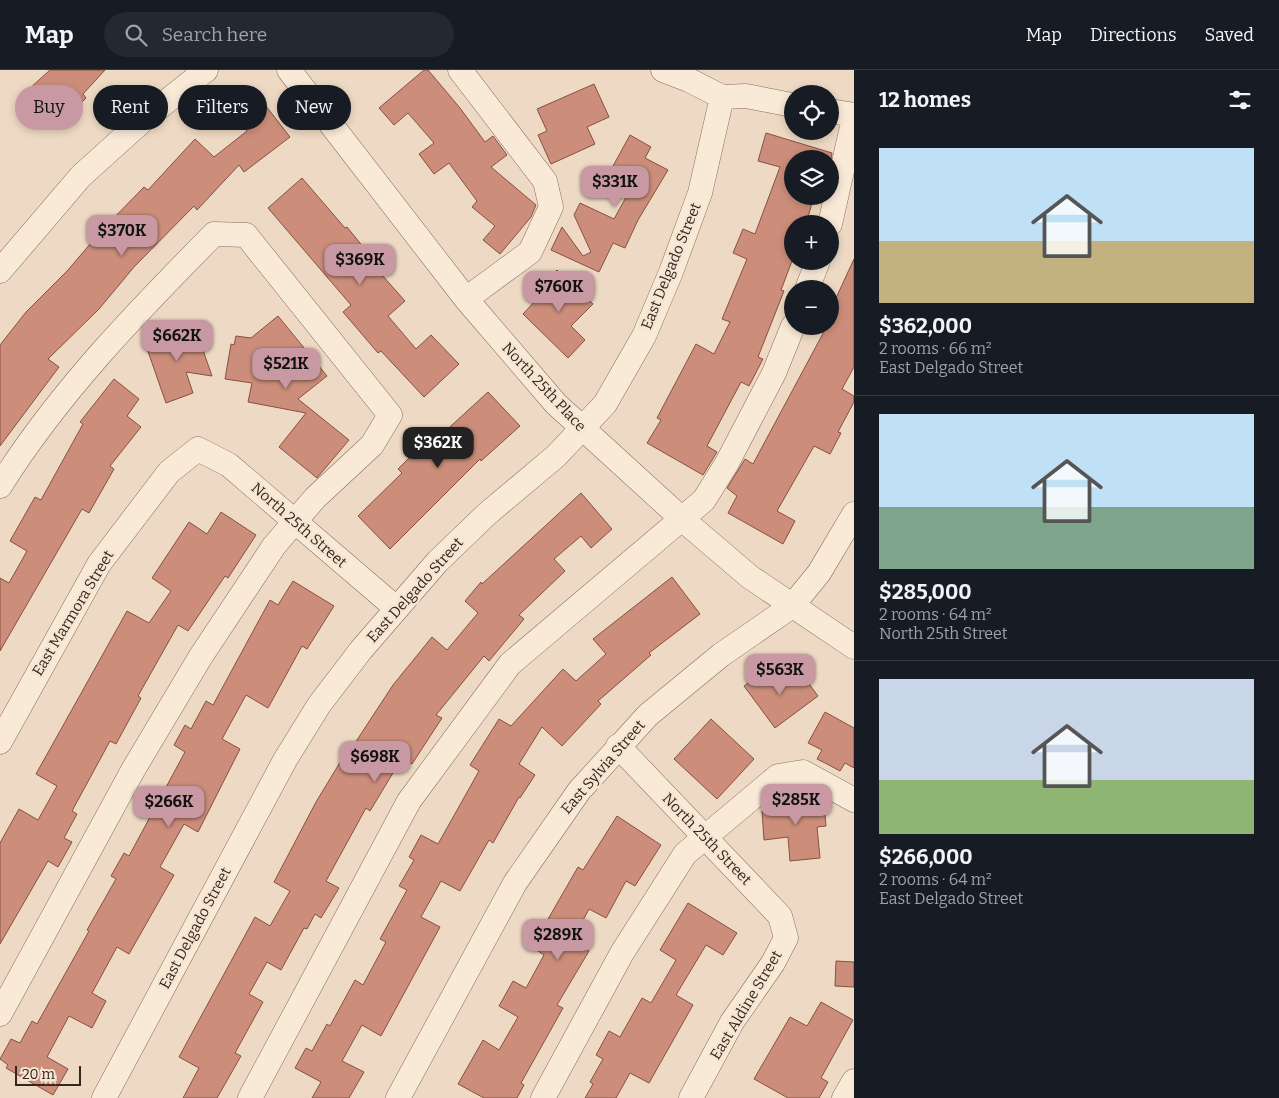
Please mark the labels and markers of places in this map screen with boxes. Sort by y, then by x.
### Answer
pin: $331K [580,166,650,208]
pin: $370K [87,214,157,257]
pin: $369K [325,244,395,286]
pin: $760K [524,270,594,313]
pin: $662K [142,320,212,362]
pin: $521K [251,348,321,390]
pin: $362K [403,426,473,469]
pin: $563K [745,654,815,696]
pin: $698K [340,740,410,783]
pin: $285K [761,784,831,826]
pin: $266K [134,786,204,828]
pin: $289K [523,918,593,961]

